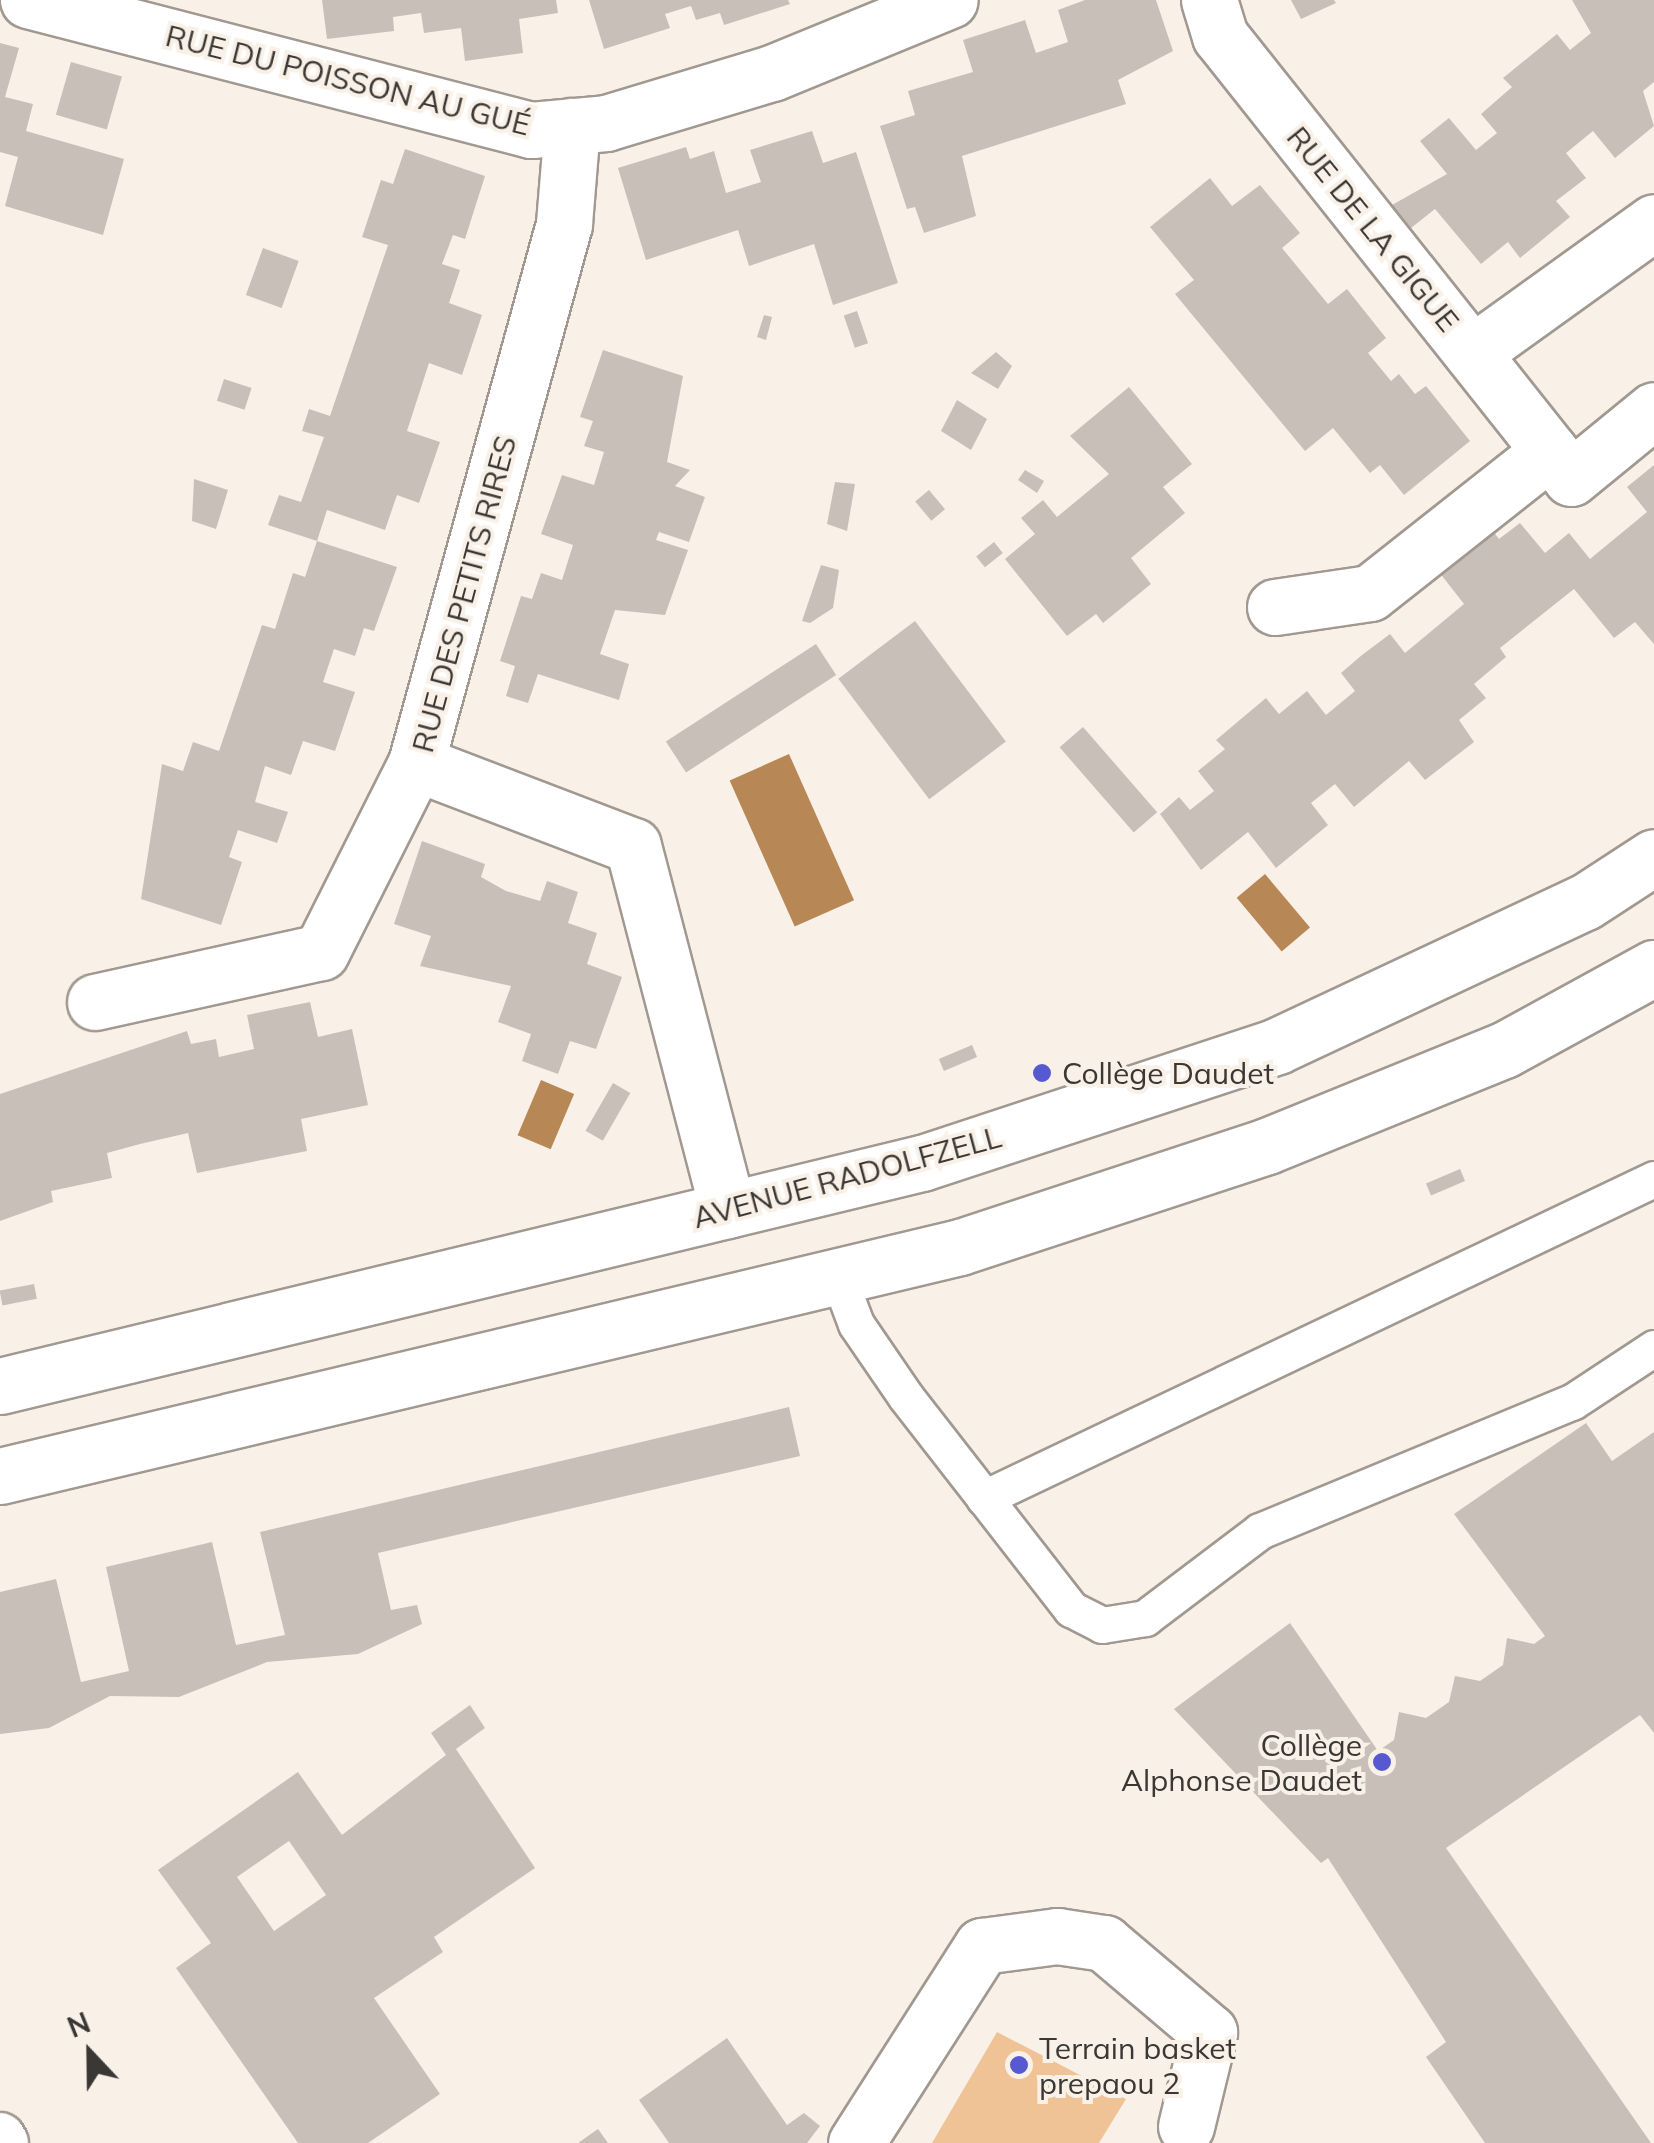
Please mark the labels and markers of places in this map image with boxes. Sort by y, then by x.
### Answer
place label: Collège Daudet [1062,1055,1274,1091]
marker: Collège Daudet [1031,1062,1053,1084]
place label: Collège Alphonse Daudet [1121,1727,1362,1798]
marker: Collège Alphonse Daudet [1371,1751,1393,1773]
place label: Terrain basket prepaou 2 [1039,2030,1236,2100]
marker: Terrain basket prepaou 2 [1008,2054,1030,2076]

